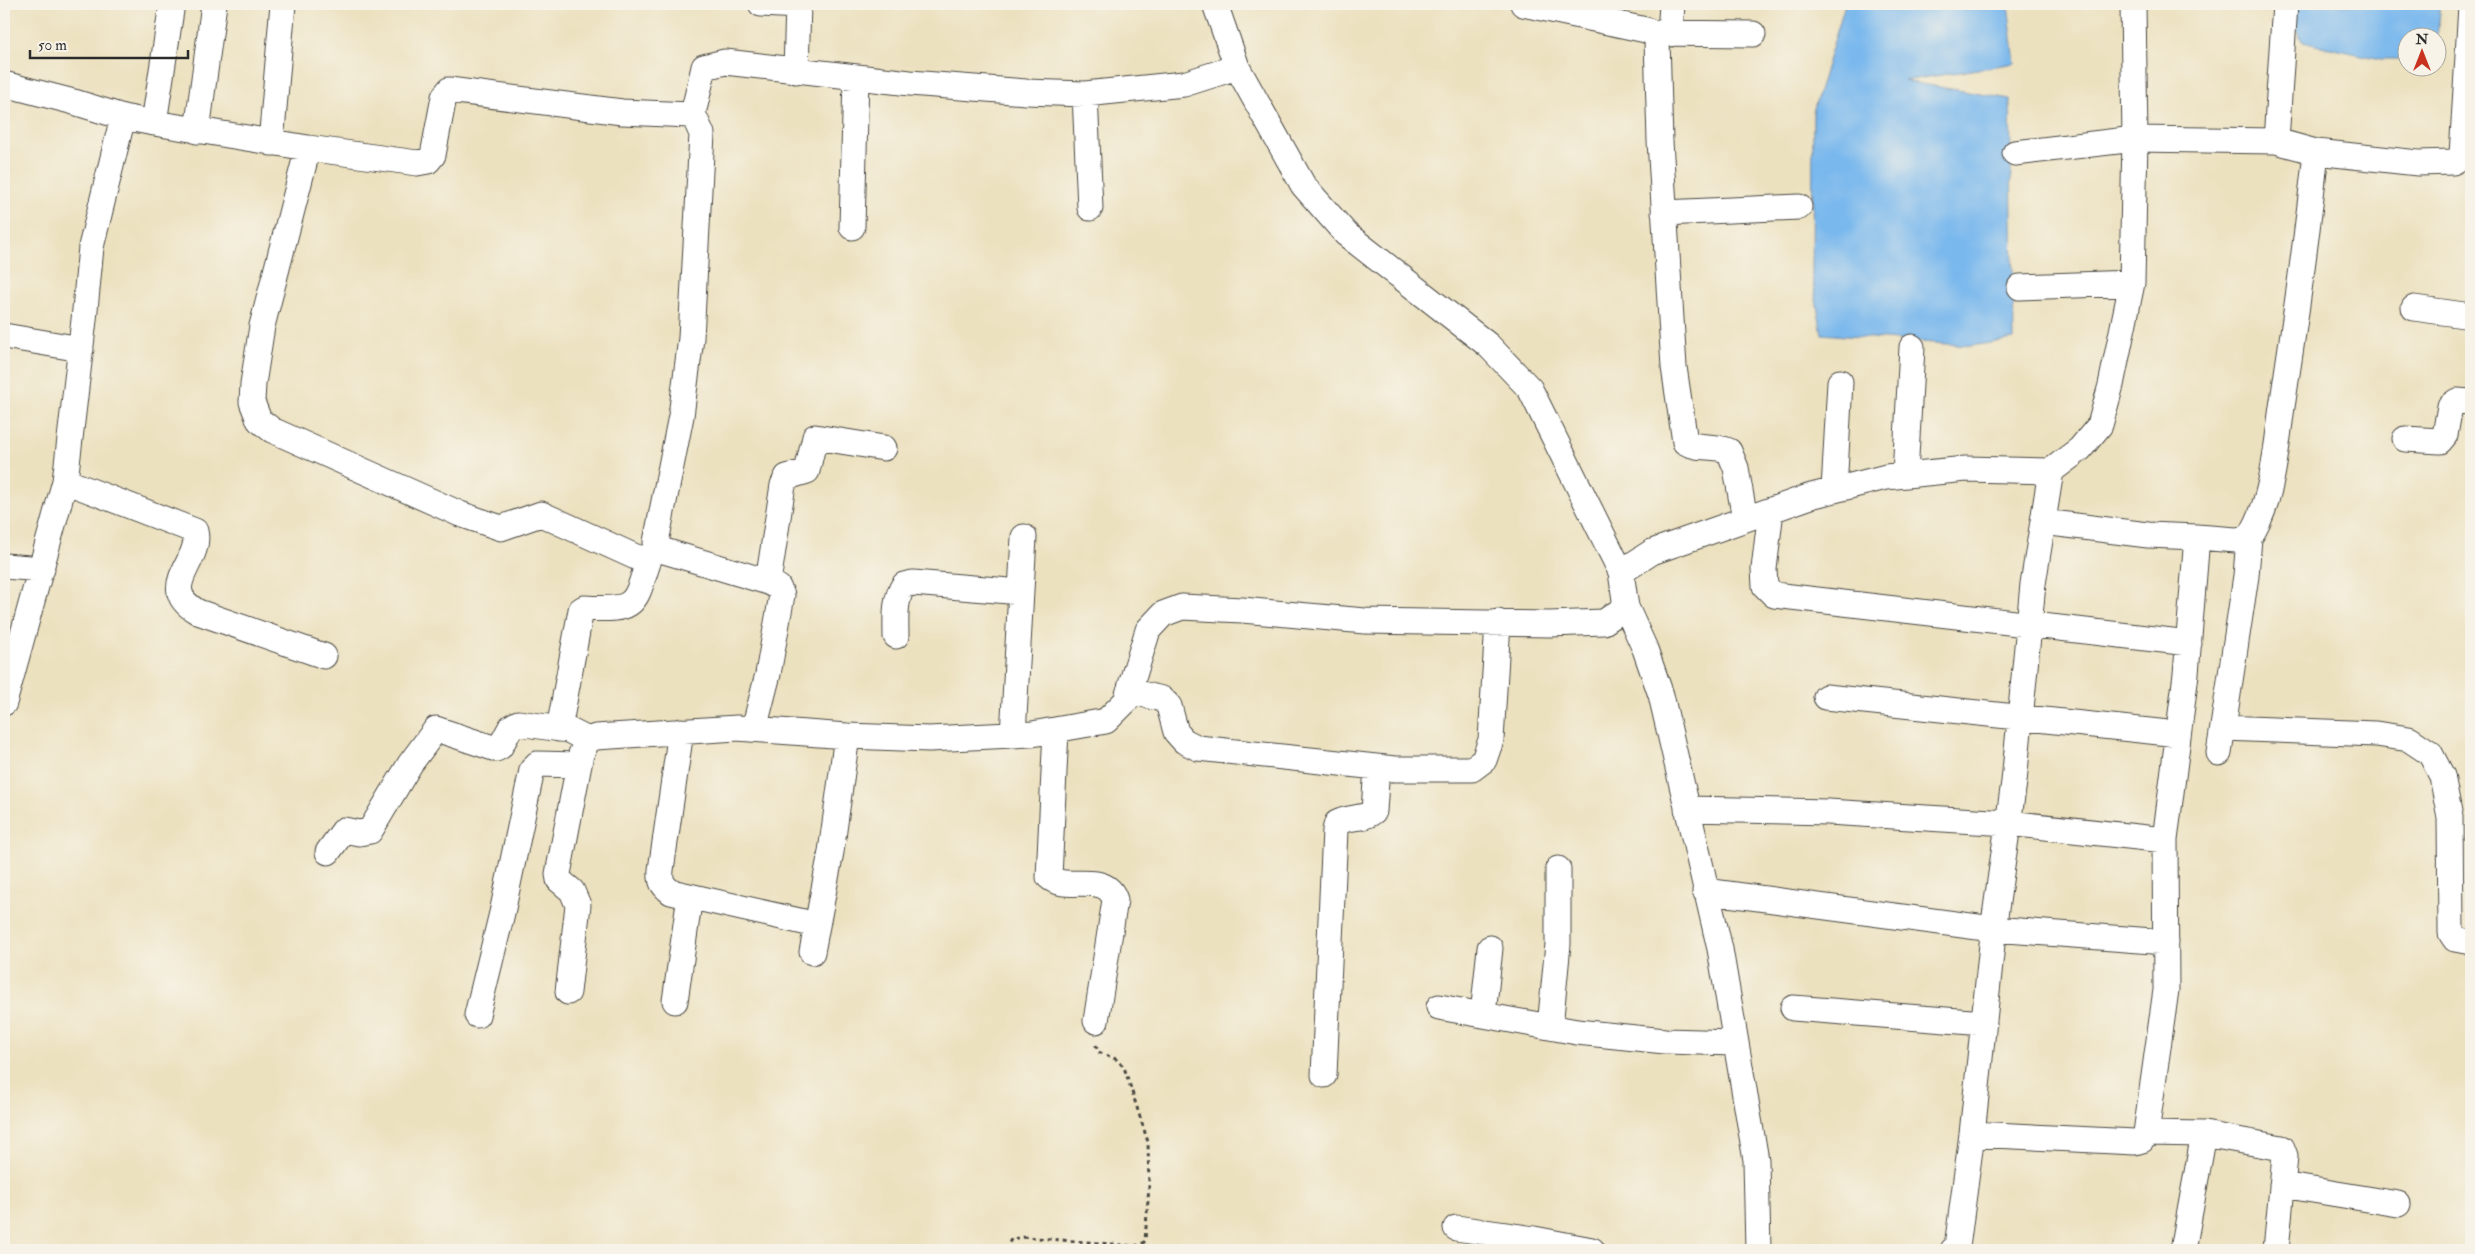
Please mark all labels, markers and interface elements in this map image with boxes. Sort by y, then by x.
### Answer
scale bar [30,28,188,60]
north arrow [2398,28,2448,78]
text: N [2415,31,2429,48]
text: 50 m [38,36,67,55]

